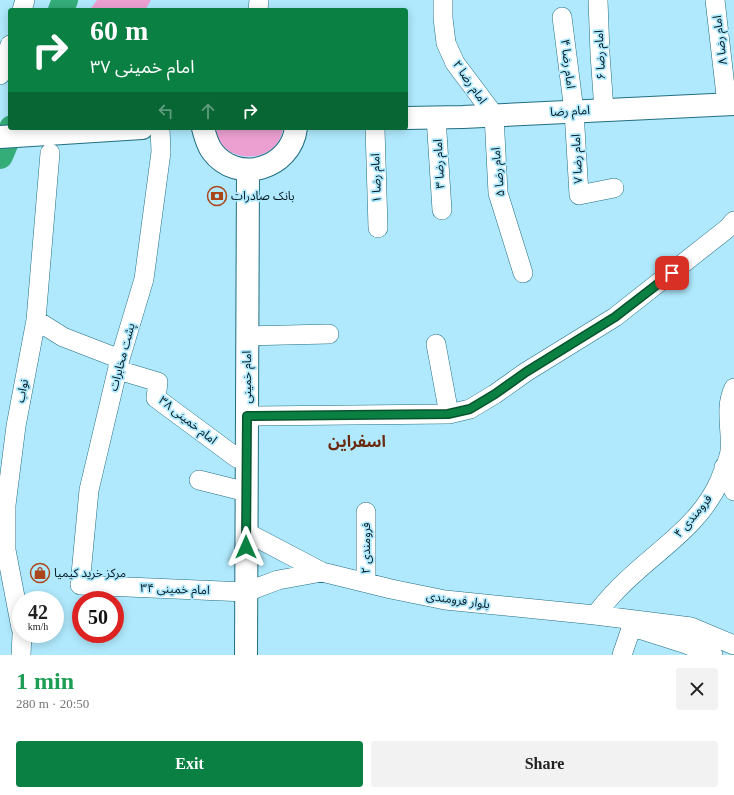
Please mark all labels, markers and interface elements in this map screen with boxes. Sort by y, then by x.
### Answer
street label: امام رضا ۸ [710,14,732,66]
text: 60 m [90,15,148,46]
icon: right [24,24,76,76]
street label: امام رضا ۶ [592,30,610,80]
street label: امام رضا ۴ [556,38,578,90]
text: امام خمینی ۳۷ [90,57,194,77]
street label: امام رضا ۲ [448,58,490,108]
icon: left [155,100,177,122]
icon: ahead [197,100,219,122]
icon: right [239,100,261,122]
street label: امام رضا [550,103,590,121]
street label: امام رضا ۷ [569,134,587,184]
street label: امام رضا ۳ [431,139,449,189]
street label: امام رضا ۵ [488,146,510,197]
street label: امام رضا ۱ [368,153,386,203]
bank icon: بانک صادرات [206,185,228,207]
place label: بانک صادرات [231,189,295,203]
pin [655,256,689,290]
icon: arrive [661,262,683,284]
street label: پشت مخابرات [106,321,139,393]
street label: امام خمینی [240,350,256,403]
street label: نواب [13,378,31,404]
street label: امام خمینی ۳۸ [155,393,220,449]
district label: اسفراین [328,433,386,451]
street label: فرومندی ۴ [671,492,715,540]
street label: فرومندی ۲ [359,522,373,574]
position arrow [225,526,267,568]
shop icon: مرکز خرید کیمیا [29,562,51,584]
place label: مرکز خرید کیمیا [54,566,126,580]
street label: امام خمینی ۳۴ [140,581,210,599]
street label: بلوار فرومندی [425,589,491,611]
speed limit sign: 50 [72,591,124,643]
text: 42 [28,601,48,623]
text: km/h [28,621,48,632]
text: 1 min [16,668,74,694]
button: close [676,668,718,710]
text: 280 m · 20:50 [16,696,89,711]
button: Exit [16,741,363,787]
button: Share [371,741,718,787]

